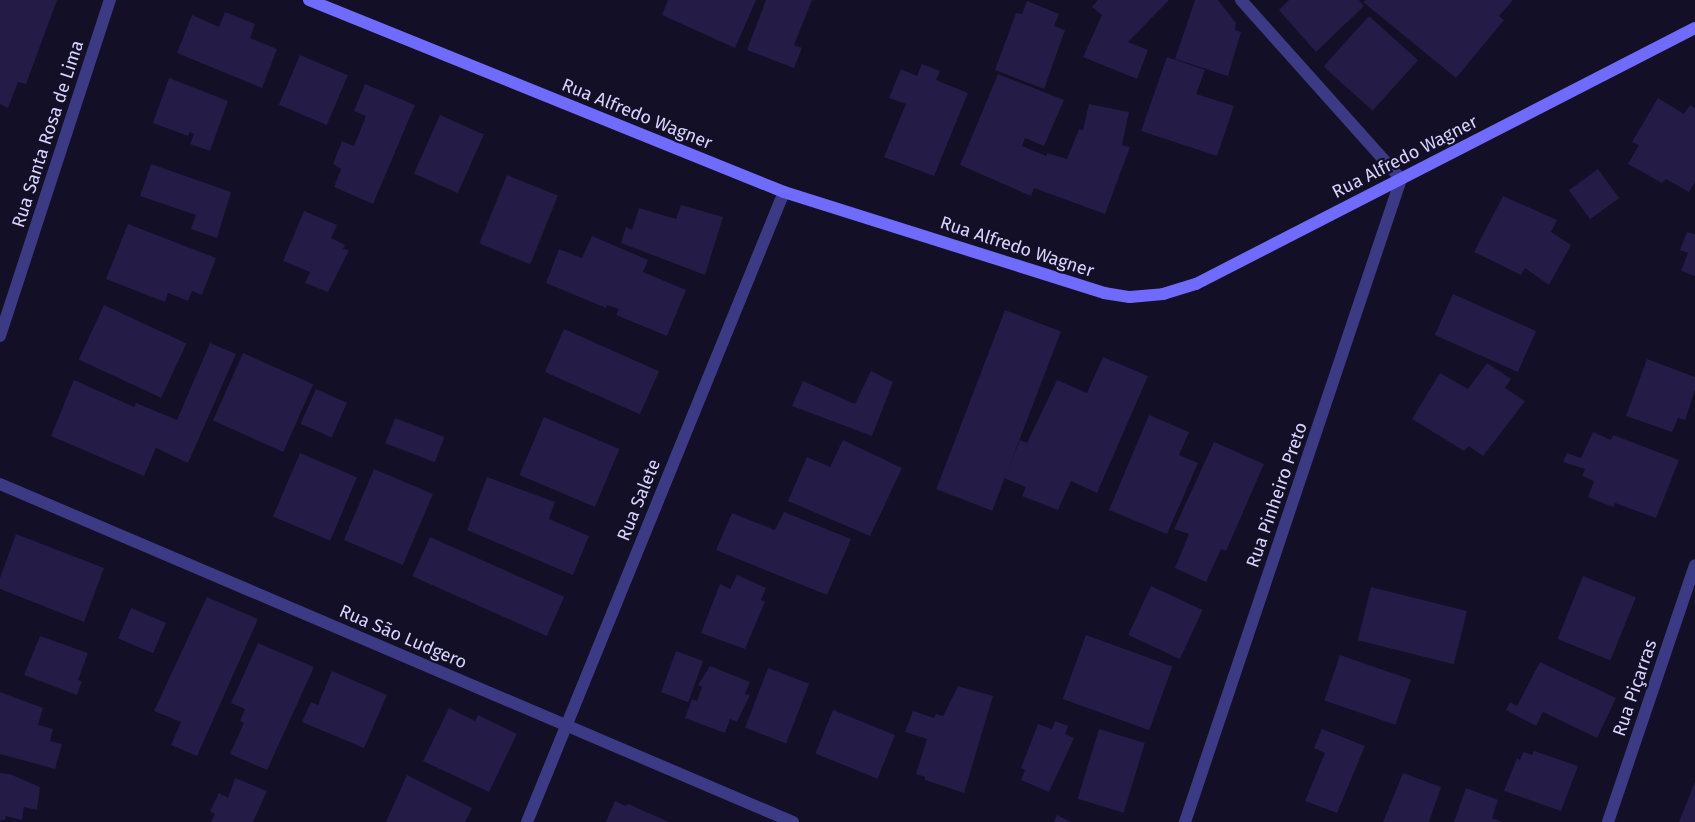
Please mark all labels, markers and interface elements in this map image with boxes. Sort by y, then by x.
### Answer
street label: Rua Santa Rosa de Lima [8,38,88,230]
street label: Rua Alfredo Wagner [559,74,715,154]
street label: Rua Alfredo Wagner [1329,111,1481,203]
street label: Rua Alfredo Wagner [937,212,1097,282]
street label: Rua Pinheiro Preto [1242,420,1312,570]
street label: Rua Salete [613,456,665,544]
street label: Rua São Ludgero [336,600,470,674]
street label: Rua Piçarras [1608,637,1662,739]

